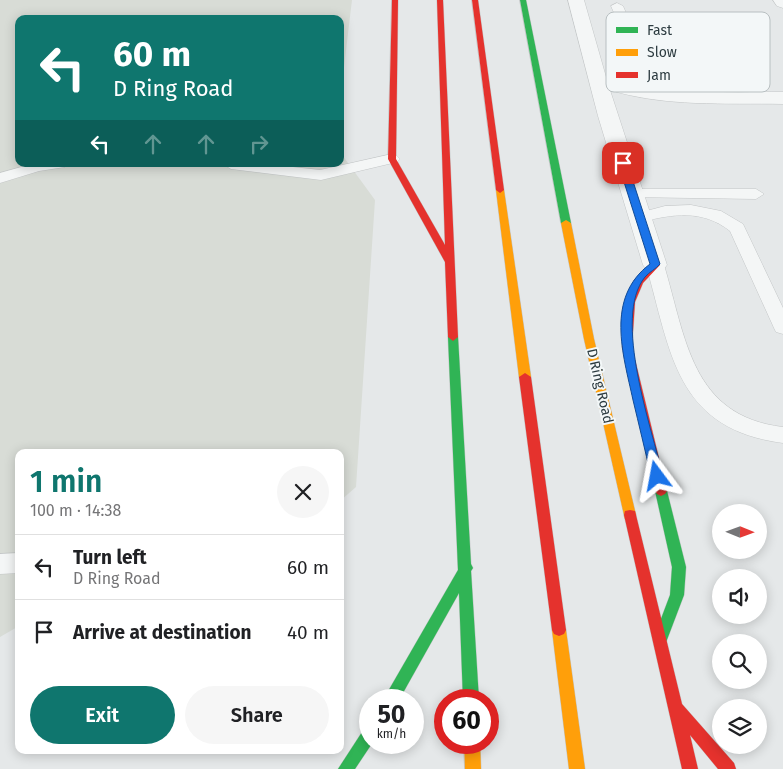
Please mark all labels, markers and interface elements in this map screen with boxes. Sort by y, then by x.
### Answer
legend [606,12,770,92]
text: Fast [647,22,673,39]
text: 60 m [113,33,191,75]
icon: left [30,35,95,100]
text: Slow [647,44,677,61]
text: Jam [647,67,671,84]
text: D Ring Road [113,75,233,102]
icon: left [86,130,114,158]
icon: ahead [139,130,167,158]
icon: ahead [192,130,220,158]
icon: right [245,130,273,158]
pin [602,142,644,184]
icon: arrive [609,149,637,177]
street label: D Ring Road [583,347,617,425]
position arrow [630,449,682,501]
text: 1 min [30,464,102,500]
button: close [277,466,329,518]
text: 100 m · 14:38 [30,501,121,520]
north arrow [712,504,768,559]
map controls [712,504,767,754]
text: Turn left [73,546,147,569]
icon: left [30,553,58,581]
text: 60 m [287,556,329,579]
text: D Ring Road [73,569,161,588]
button: sound [712,569,767,624]
icon: arrive [30,618,58,646]
text: Arrive at destination [73,621,252,644]
text: 40 m [287,621,329,644]
button: search [712,634,767,689]
button: Exit [30,686,175,744]
button: Share [185,686,329,744]
speed limit sign: 60 [434,689,499,754]
button: layers [712,699,767,754]
text: 50 [377,700,406,730]
text: km/h [377,727,406,741]

